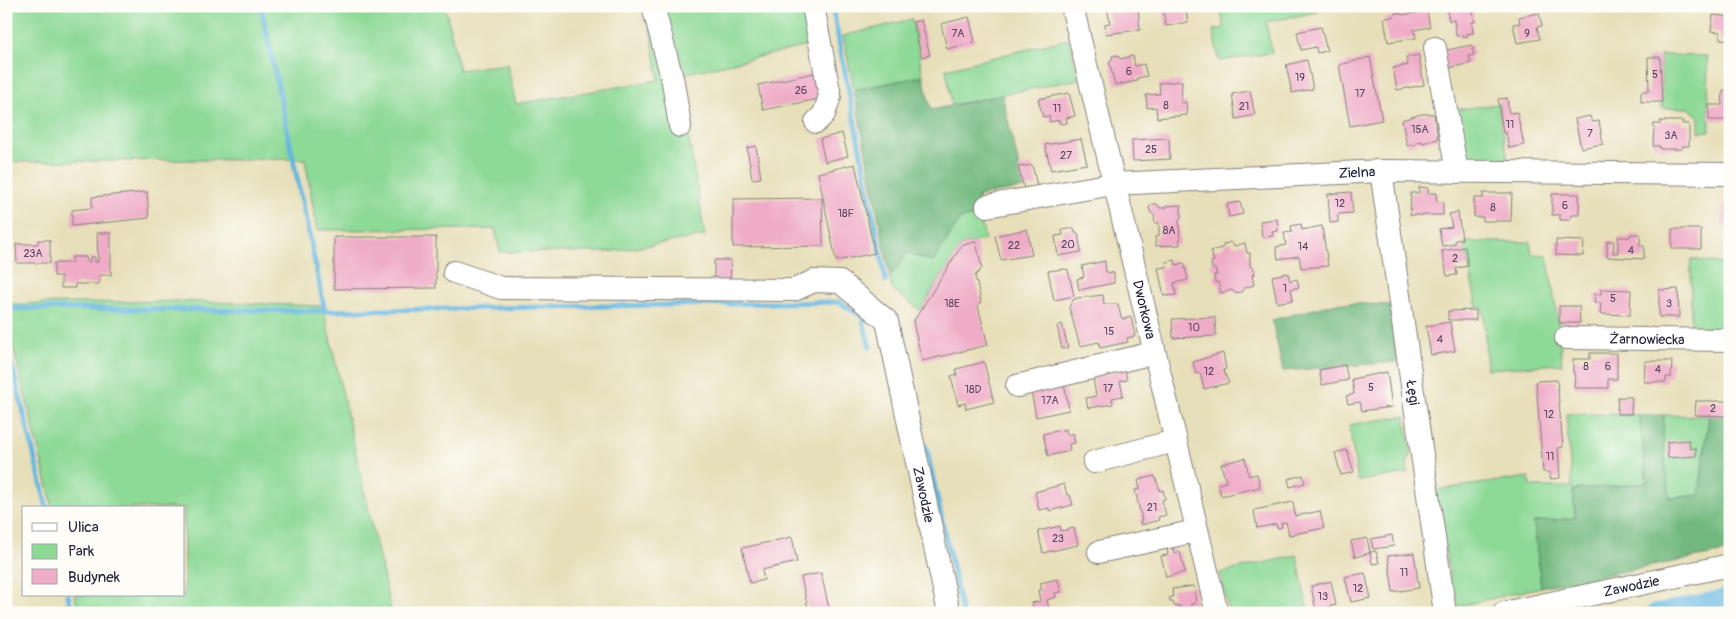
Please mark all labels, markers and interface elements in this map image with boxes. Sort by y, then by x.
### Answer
house number: 7A [952,27,964,40]
house number: 9 [1524,27,1530,40]
house number: 6 [1126,65,1132,78]
house number: 5 [1652,68,1658,81]
house number: 19 [1295,71,1305,84]
house number: 26 [795,84,807,97]
house number: 17 [1355,87,1365,100]
house number: 8 [1163,99,1169,112]
house number: 21 [1239,100,1249,113]
house number: 11 [1053,102,1061,115]
house number: 11 [1506,118,1514,131]
house number: 15A [1411,123,1429,136]
house number: 7 [1587,127,1593,140]
house number: 3A [1664,129,1678,142]
house number: 25 [1145,143,1157,156]
house number: 27 [1060,149,1072,162]
street label: Zielna [1338,163,1376,182]
house number: 12 [1335,197,1345,210]
house number: 6 [1562,199,1568,212]
house number: 8 [1490,201,1496,214]
house number: 18F [838,207,855,220]
house number: 8A [1163,224,1175,237]
house number: 20 [1061,238,1075,251]
house number: 22 [1008,239,1020,252]
house number: 14 [1298,240,1309,253]
house number: 4 [1628,244,1635,257]
house number: 23A [23,247,43,260]
house number: 2 [1452,252,1458,265]
street label: Dworkowa [1129,278,1160,341]
house number: 1 [1283,282,1287,295]
house number: 5 [1610,292,1616,305]
house number: 18E [944,297,960,310]
house number: 3 [1666,297,1672,310]
house number: 10 [1188,321,1200,334]
house number: 15 [1104,325,1114,338]
street label: Żarnowiecka [1609,330,1685,348]
house number: 4 [1437,333,1444,346]
house number: 8 [1583,360,1589,373]
house number: 6 [1605,360,1611,373]
house number: 4 [1655,363,1662,376]
house number: 12 [1204,365,1214,378]
street label: Łęgi [1403,378,1423,407]
house number: 5 [1368,381,1374,394]
house number: 17 [1103,382,1113,395]
house number: 18D [965,383,981,396]
house number: 17A [1041,394,1059,407]
house number: 2 [1710,402,1716,415]
house number: 12 [1544,408,1554,421]
house number: 11 [1546,450,1554,463]
street label: Zawodzie [910,465,938,524]
house number: 21 [1147,501,1157,514]
legend [22,506,185,596]
text: Ulica [68,518,99,537]
house number: 23 [1052,532,1064,545]
text: Park [68,542,95,561]
house number: 11 [1400,566,1408,579]
text: Budynek [68,568,121,587]
street label: Zawodzie [1602,572,1661,600]
house number: 12 [1353,582,1363,595]
house number: 13 [1318,590,1328,603]

